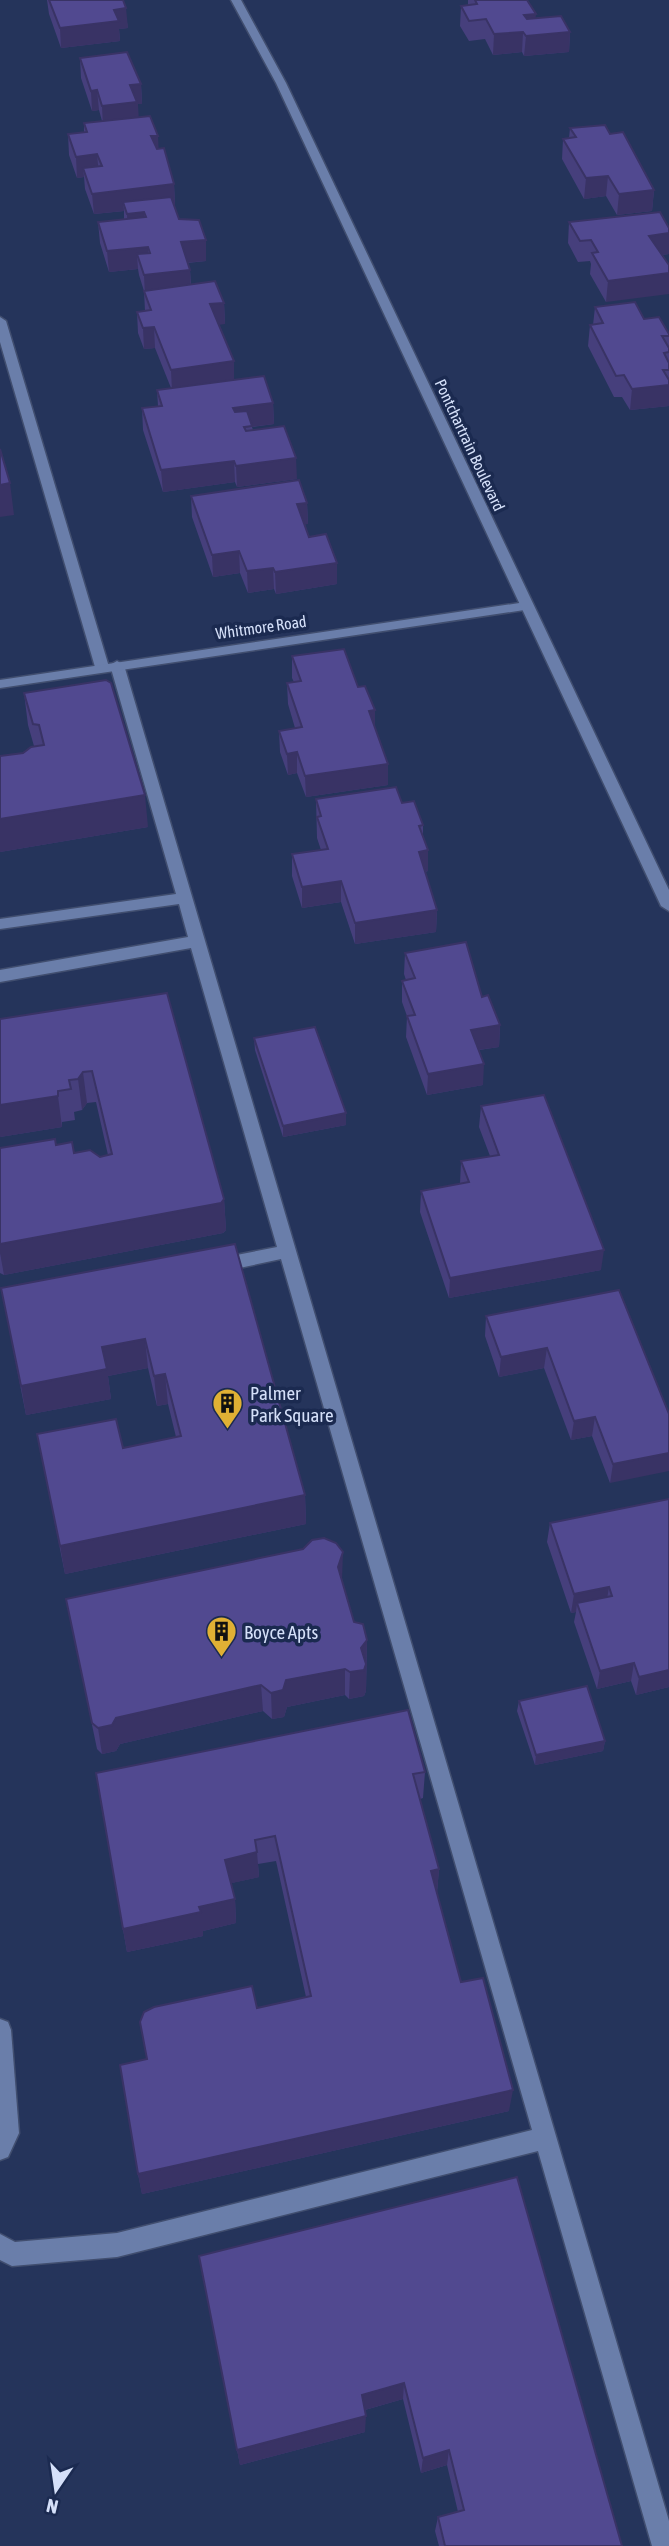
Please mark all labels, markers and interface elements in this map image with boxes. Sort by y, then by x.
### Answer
street label: Pontchartrain Boulevard [432,376,508,514]
street label: Whitmore Road [214,612,308,642]
place label: Palmer Park Square [250,1382,334,1426]
building icon: Palmer Park Square [210,1387,244,1431]
building icon: Boyce Apts [204,1615,238,1659]
place label: Boyce Apts [244,1621,318,1643]
north arrow [21,2455,91,2525]
text: N [44,2495,60,2519]

